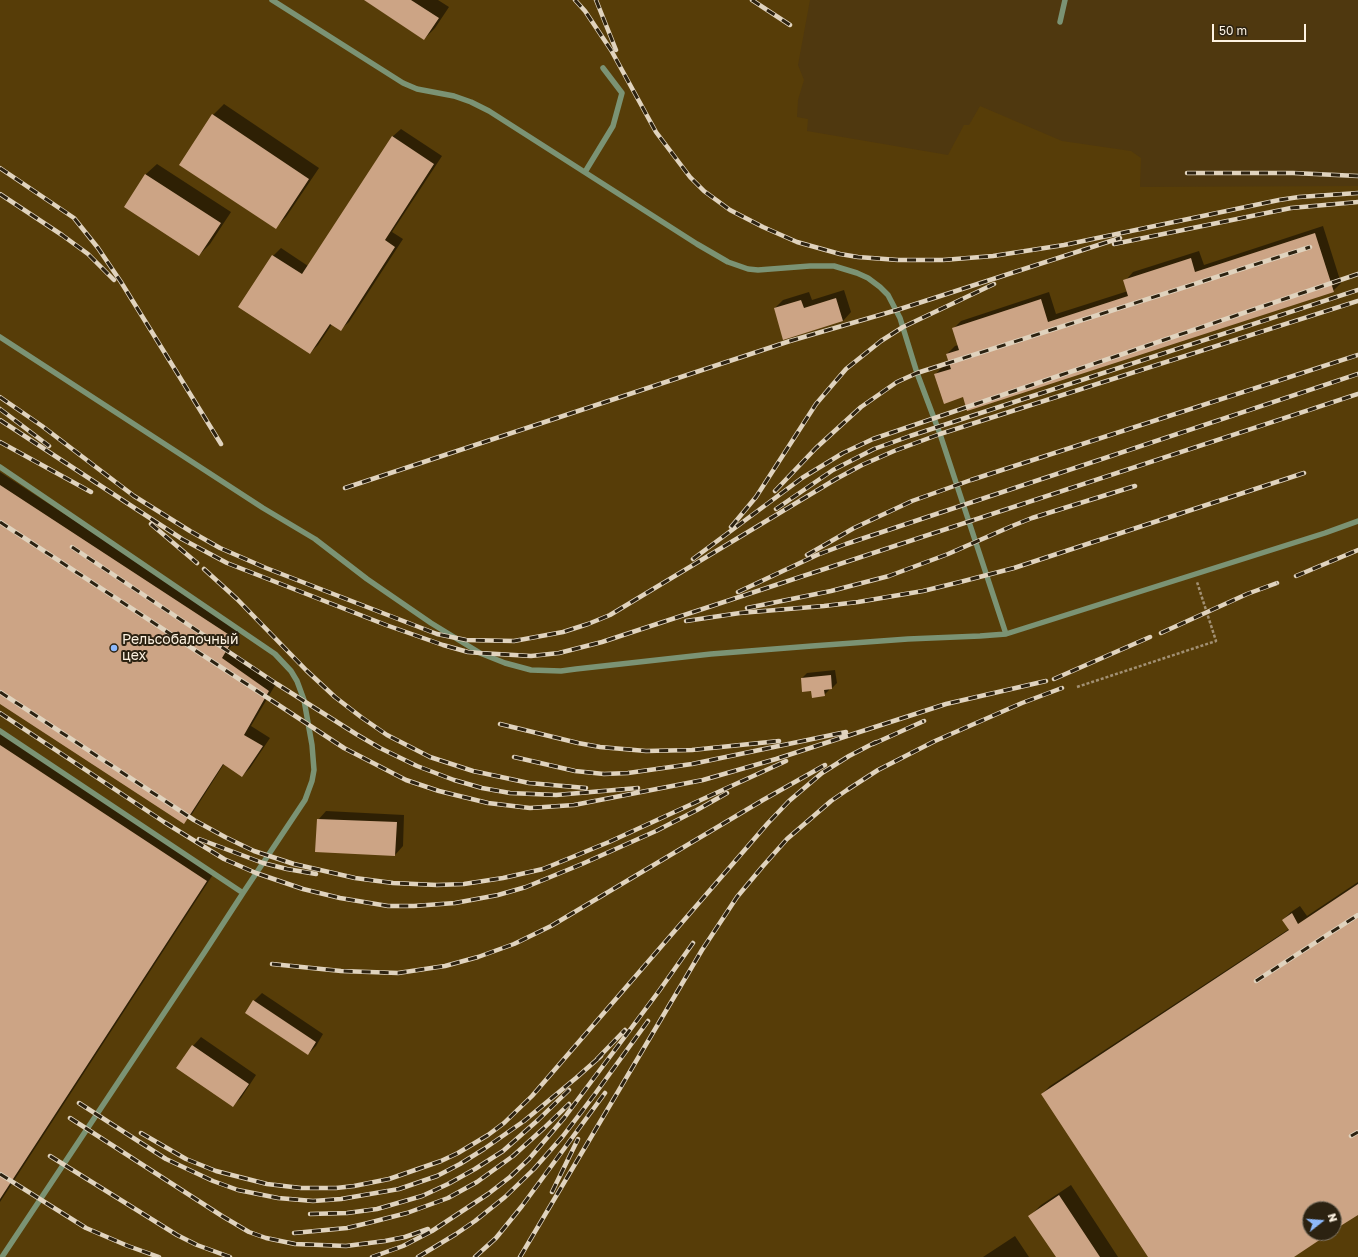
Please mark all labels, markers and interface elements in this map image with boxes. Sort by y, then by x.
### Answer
scale bar [1214,16,1308,42]
text: 50 m [1219,23,1247,38]
place label: Рельсобалочный цех [122,632,239,664]
marker: Рельсобалочный цех [109,643,119,653]
north arrow [1302,1201,1342,1241]
text: N [1326,1212,1340,1224]

